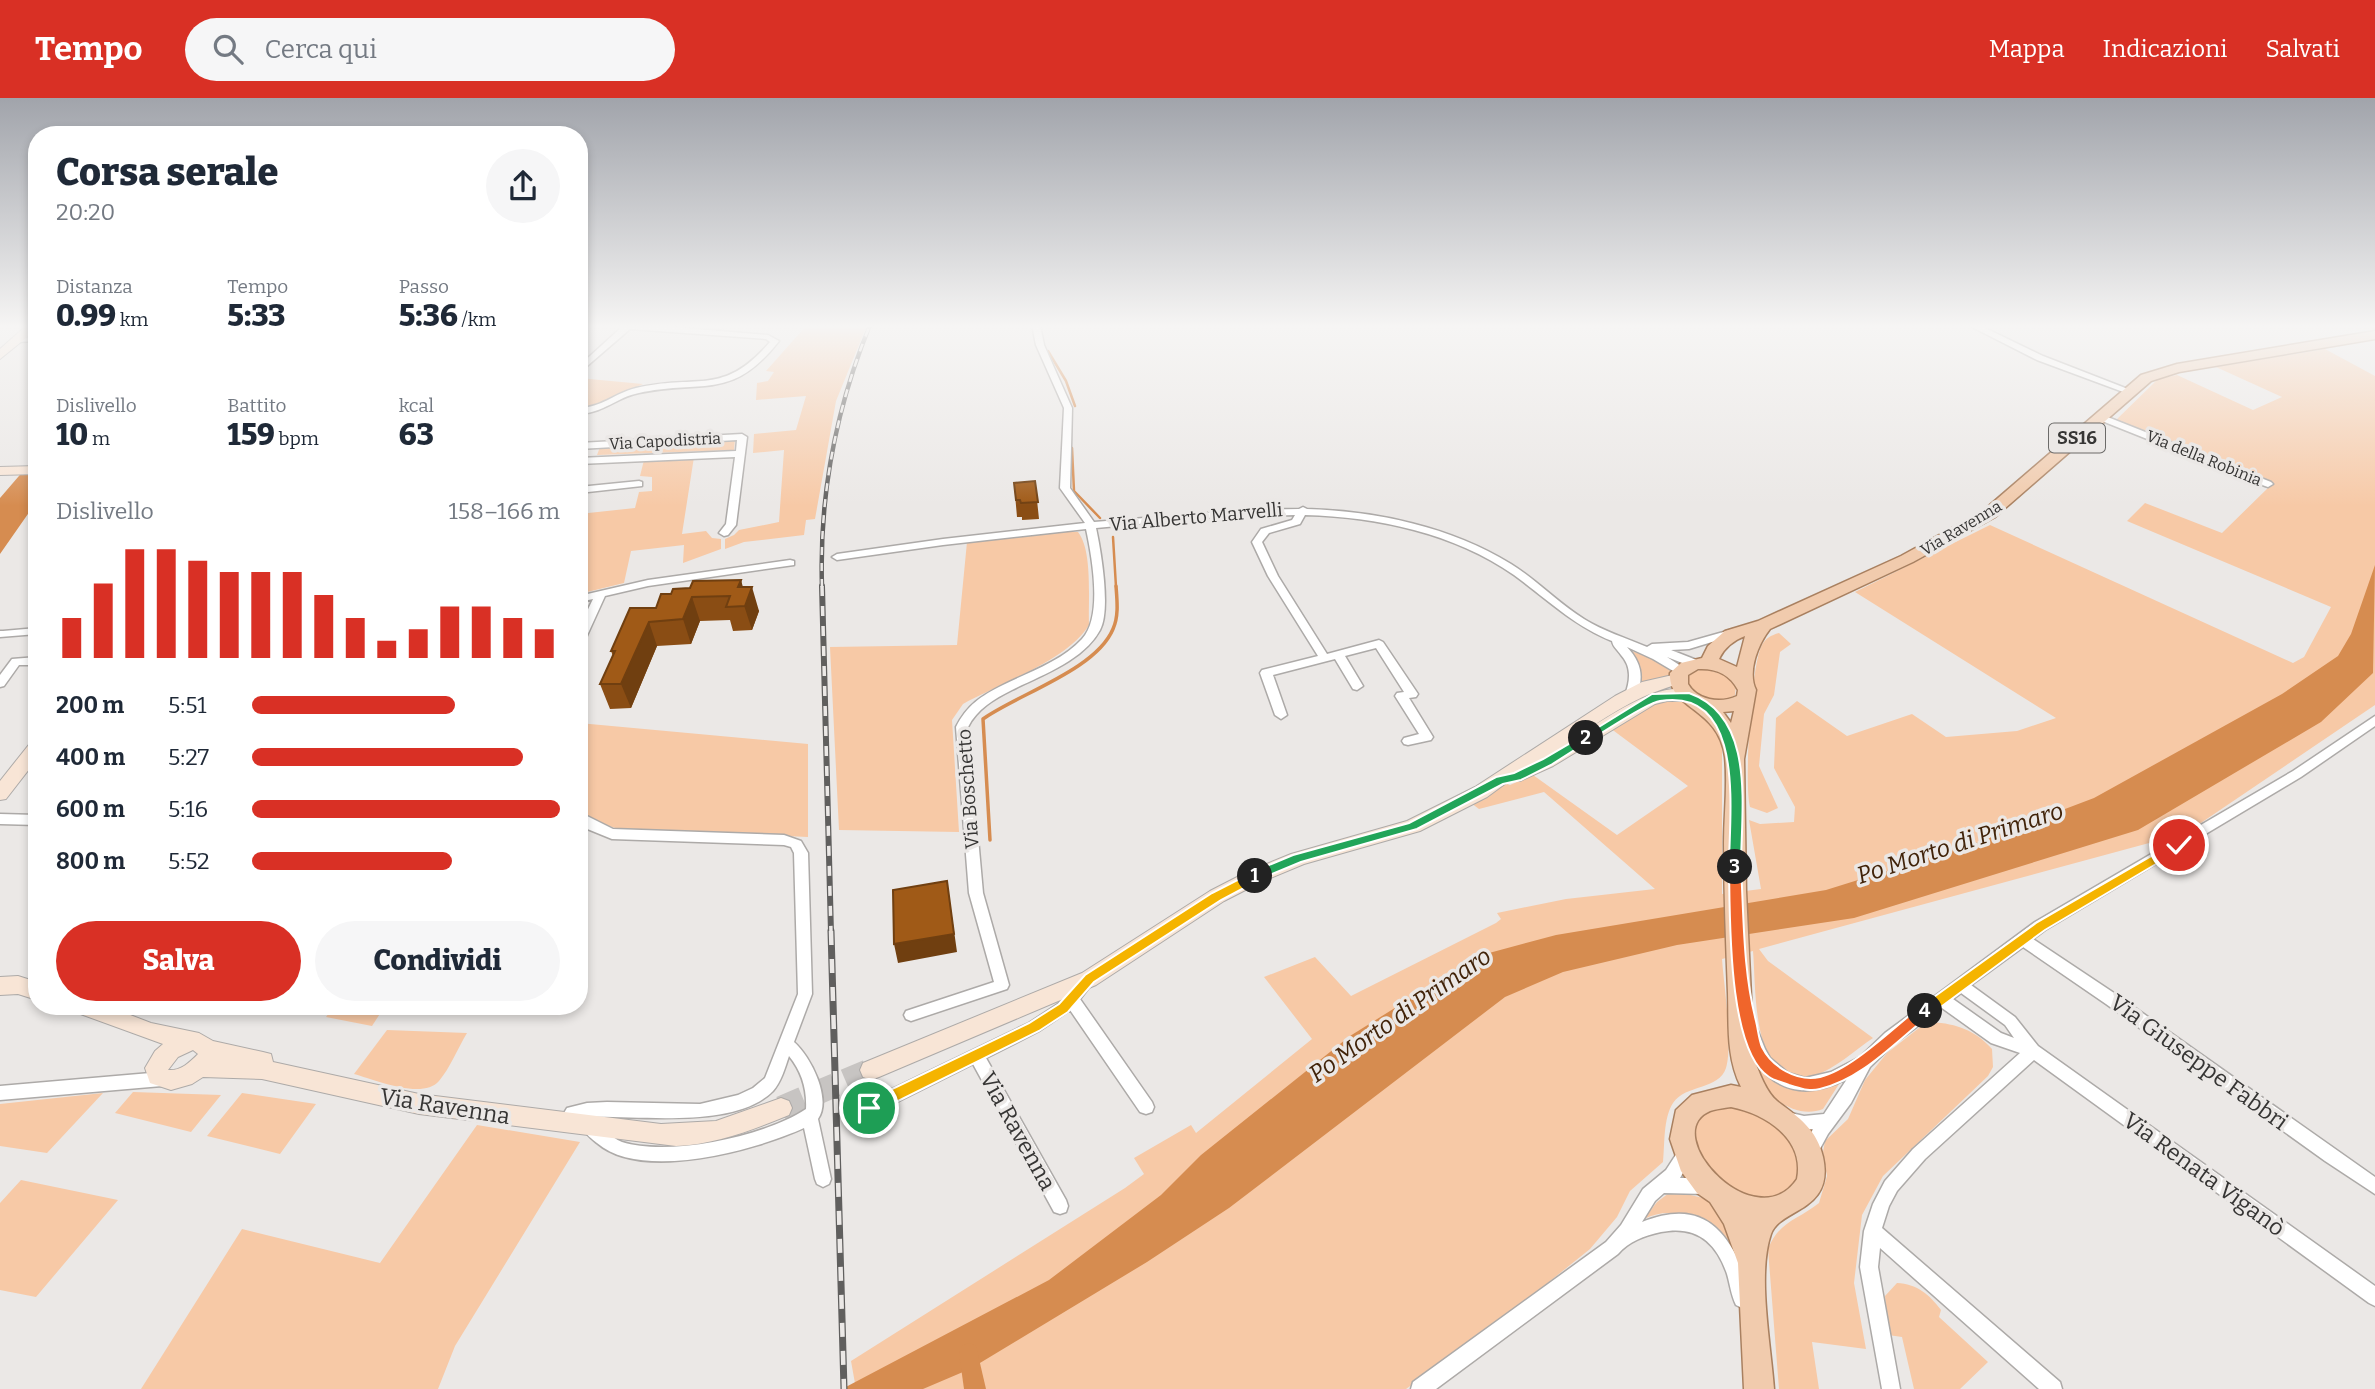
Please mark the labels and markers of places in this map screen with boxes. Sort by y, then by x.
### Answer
pin: 2 [1568,720,1604,756]
pin [2149,815,2209,875]
pin: 3 [1718,850,1752,884]
pin: 1 [1238,858,1272,894]
pin: 4 [1908,993,1942,1028]
pin [839,1078,899,1138]

